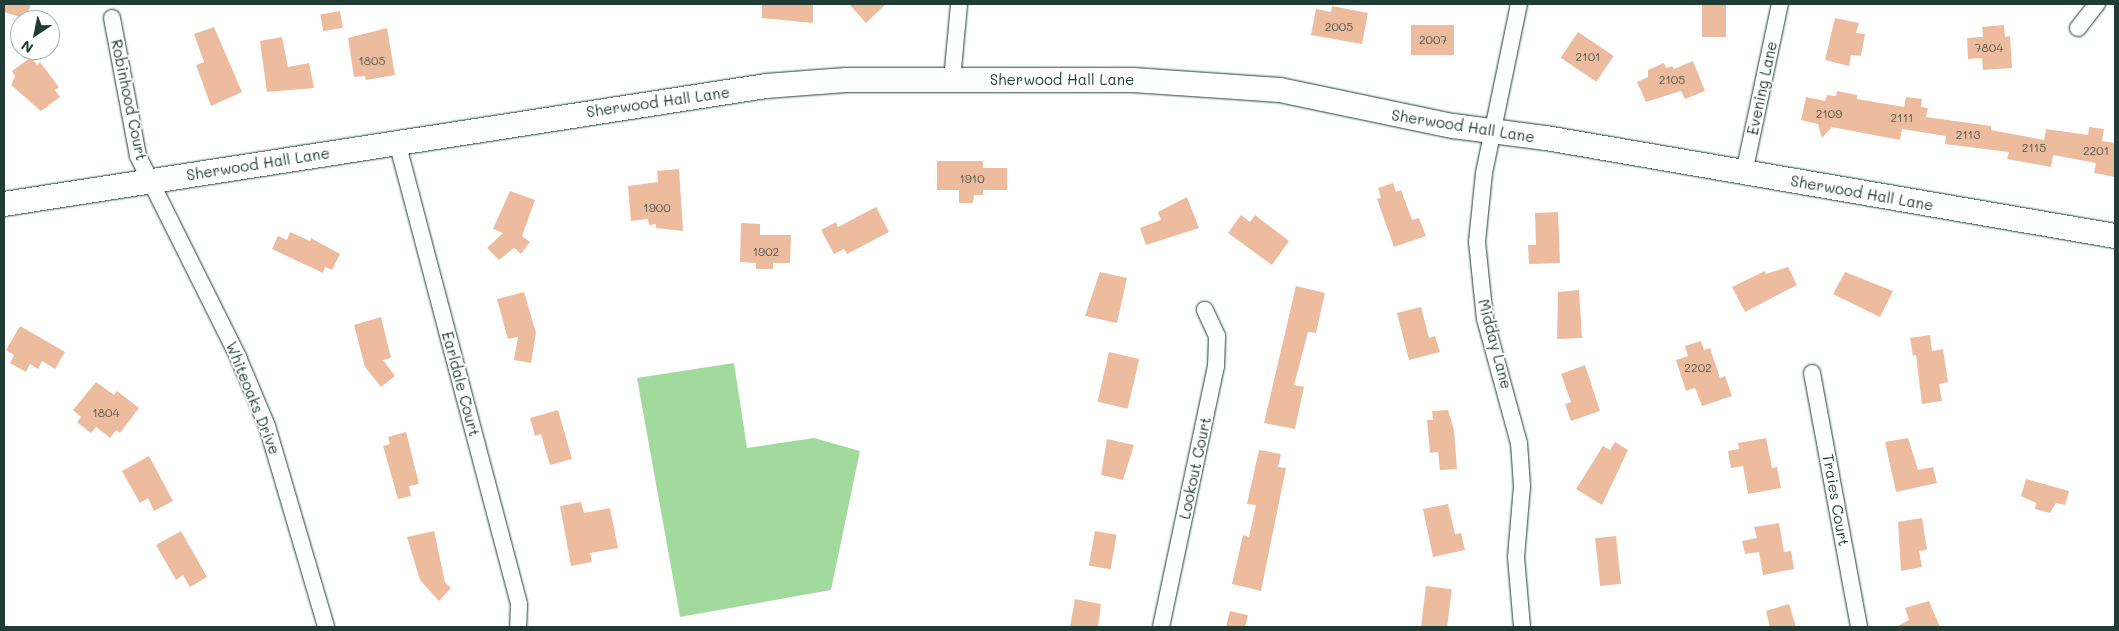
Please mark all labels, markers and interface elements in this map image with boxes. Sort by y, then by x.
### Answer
north arrow [10,10,60,60]
house number: 2005 [1325,20,1353,34]
house number: 2007 [1419,33,1447,47]
text: N [17,36,37,58]
street label: Robinhood Court [107,38,151,162]
street label: Evening Lane [1743,39,1781,137]
house number: 7804 [1975,41,2003,55]
house number: 2101 [1576,50,1600,64]
house number: 1805 [358,54,386,68]
street label: Sherwood Hall Lane [990,71,1134,89]
house number: 2105 [1659,73,1685,87]
street label: Sherwood Hall Lane [585,83,731,121]
street label: Sherwood Hall Lane [1390,106,1536,146]
house number: 2109 [1816,107,1842,121]
house number: 2111 [1891,111,1913,125]
house number: 2113 [1956,128,1980,142]
house number: 2115 [2022,141,2046,155]
street label: Sherwood Hall Lane [185,144,331,184]
house number: 2201 [2083,144,2109,158]
house number: 1910 [959,172,985,186]
street label: Sherwood Hall Lane [1789,172,1935,214]
house number: 1900 [643,201,671,215]
house number: 1902 [753,245,779,259]
street label: Midday Lane [1474,297,1516,391]
street label: Earldale Court [438,330,484,438]
street label: Whiteoaks Drive [222,339,284,457]
house number: 2202 [1684,361,1712,375]
house number: 1804 [92,406,120,420]
street label: Lookout Court [1175,415,1215,521]
street label: Traies Court [1819,453,1853,547]

